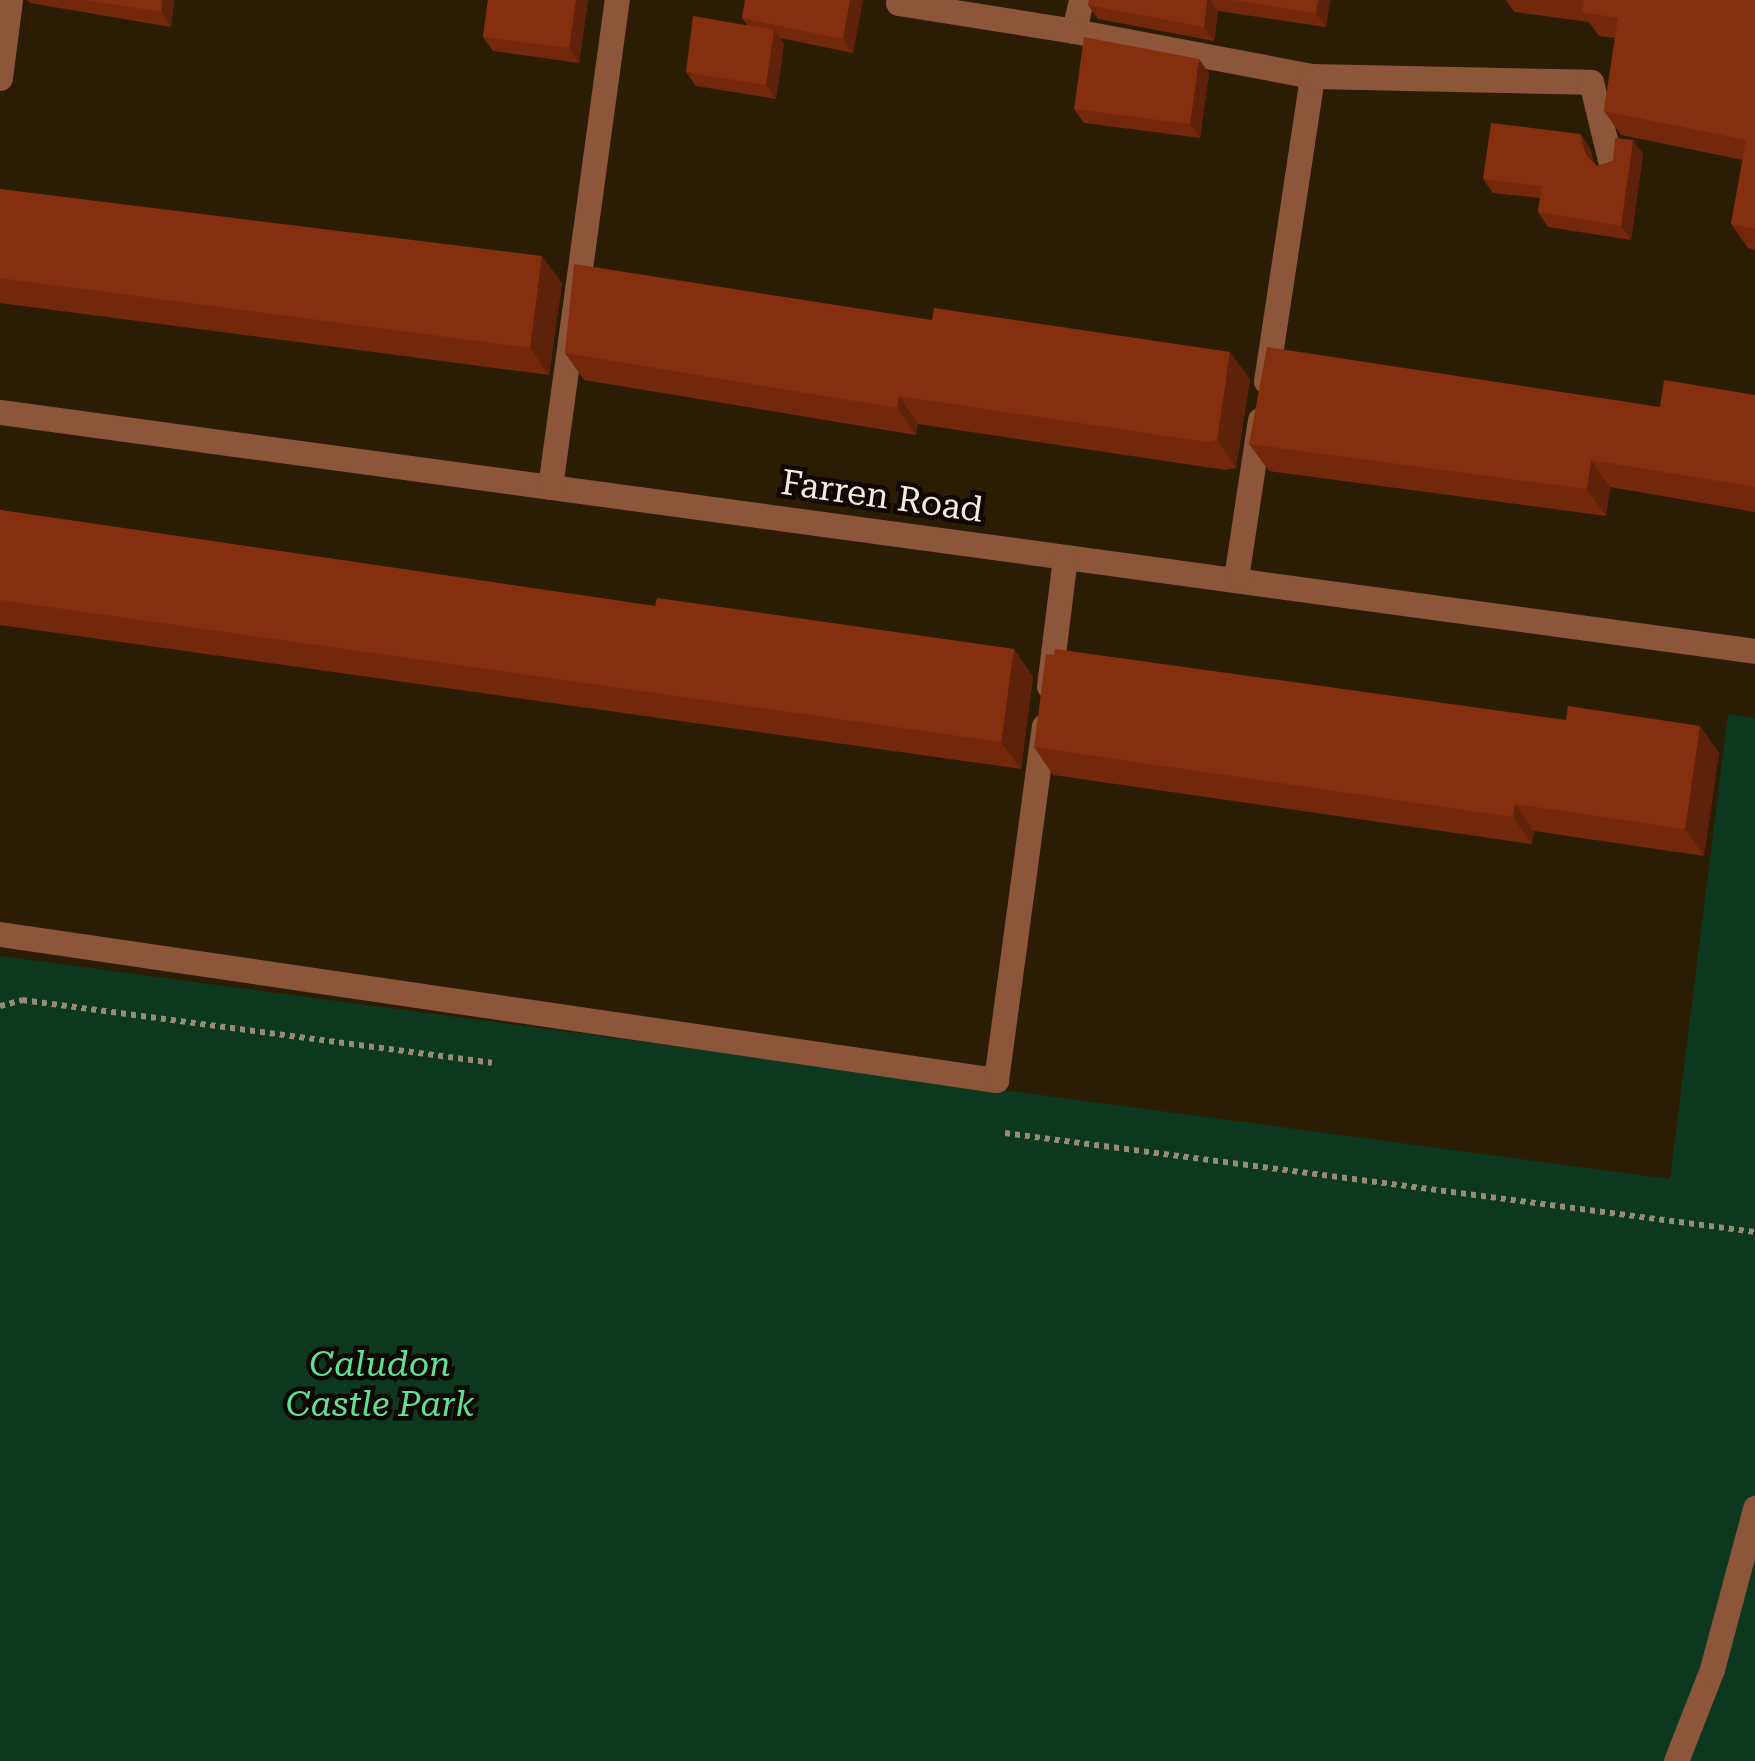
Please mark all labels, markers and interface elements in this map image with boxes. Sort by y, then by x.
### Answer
street label: Farren Road [778,462,986,532]
park label: Caludon Castle Park [286,1344,474,1426]

